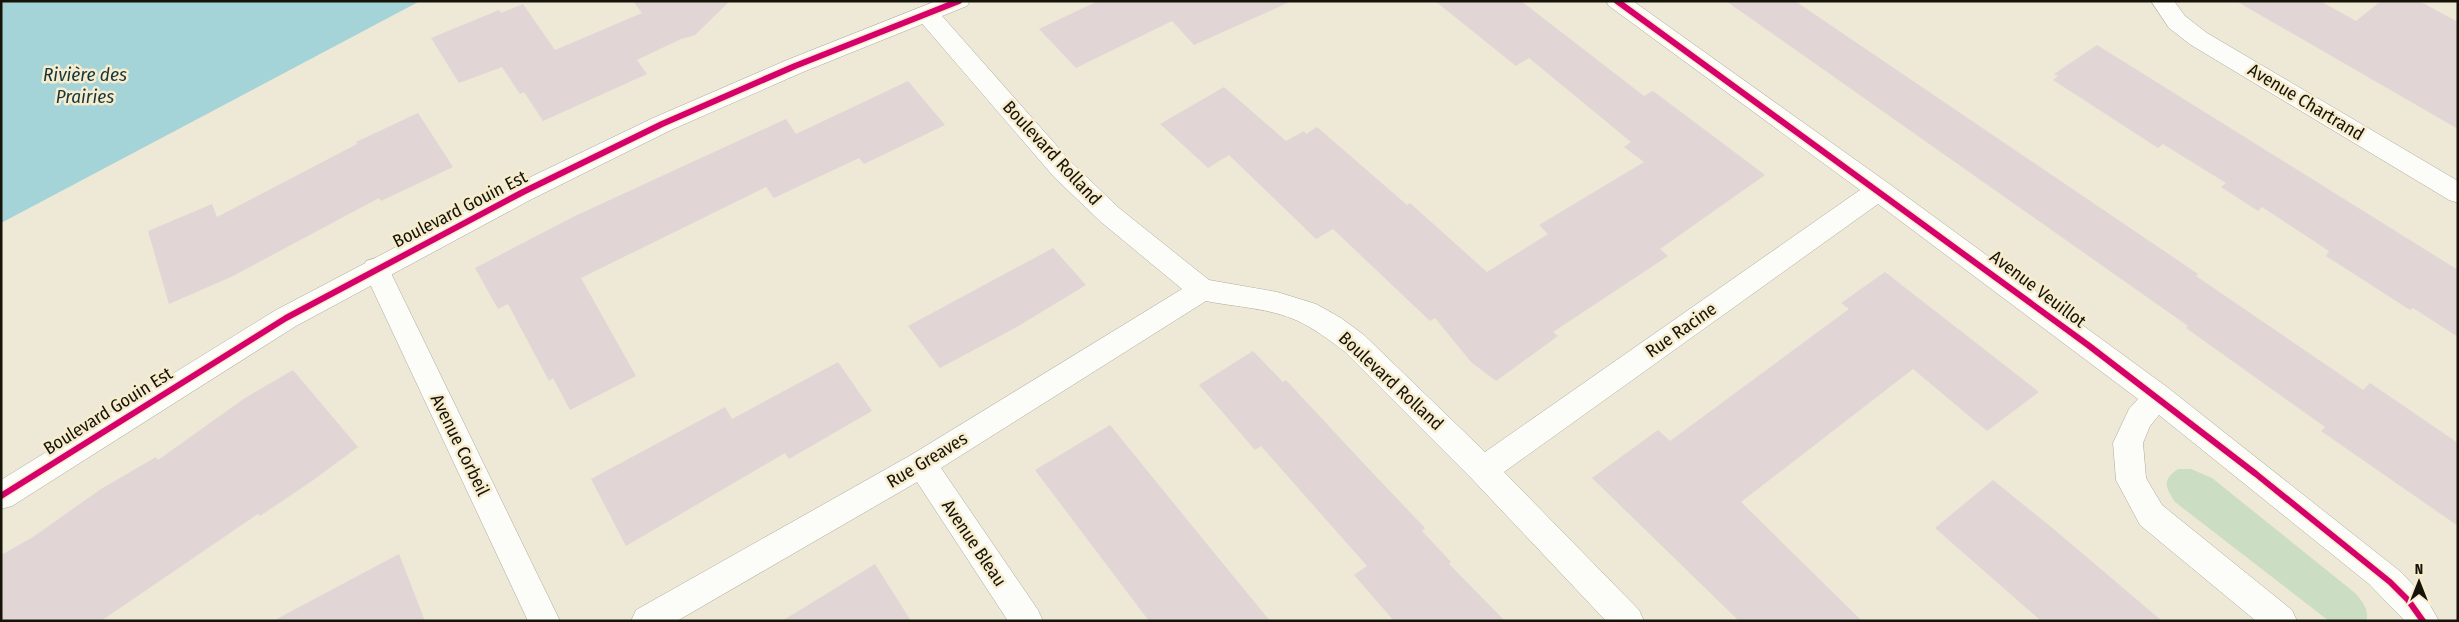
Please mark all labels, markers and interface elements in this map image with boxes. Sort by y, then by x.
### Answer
street label: Avenue Chartrand [2244,59,2368,145]
water label: Rivière des Prairies [43,63,127,108]
street label: Boulevard Rolland [998,96,1106,210]
street label: Boulevard Gouin Est [389,166,531,252]
street label: Avenue Veuillot [1986,246,2090,332]
street label: Rue Racine [1641,298,1721,362]
street label: Boulevard Rolland [1334,327,1448,435]
street label: Boulevard Gouin Est [39,362,177,459]
street label: Avenue Corbeil [426,390,494,500]
street label: Rue Greaves [883,427,972,493]
street label: Avenue Bleau [937,495,1011,591]
north arrow [2394,557,2444,607]
text: N [2415,561,2423,578]

